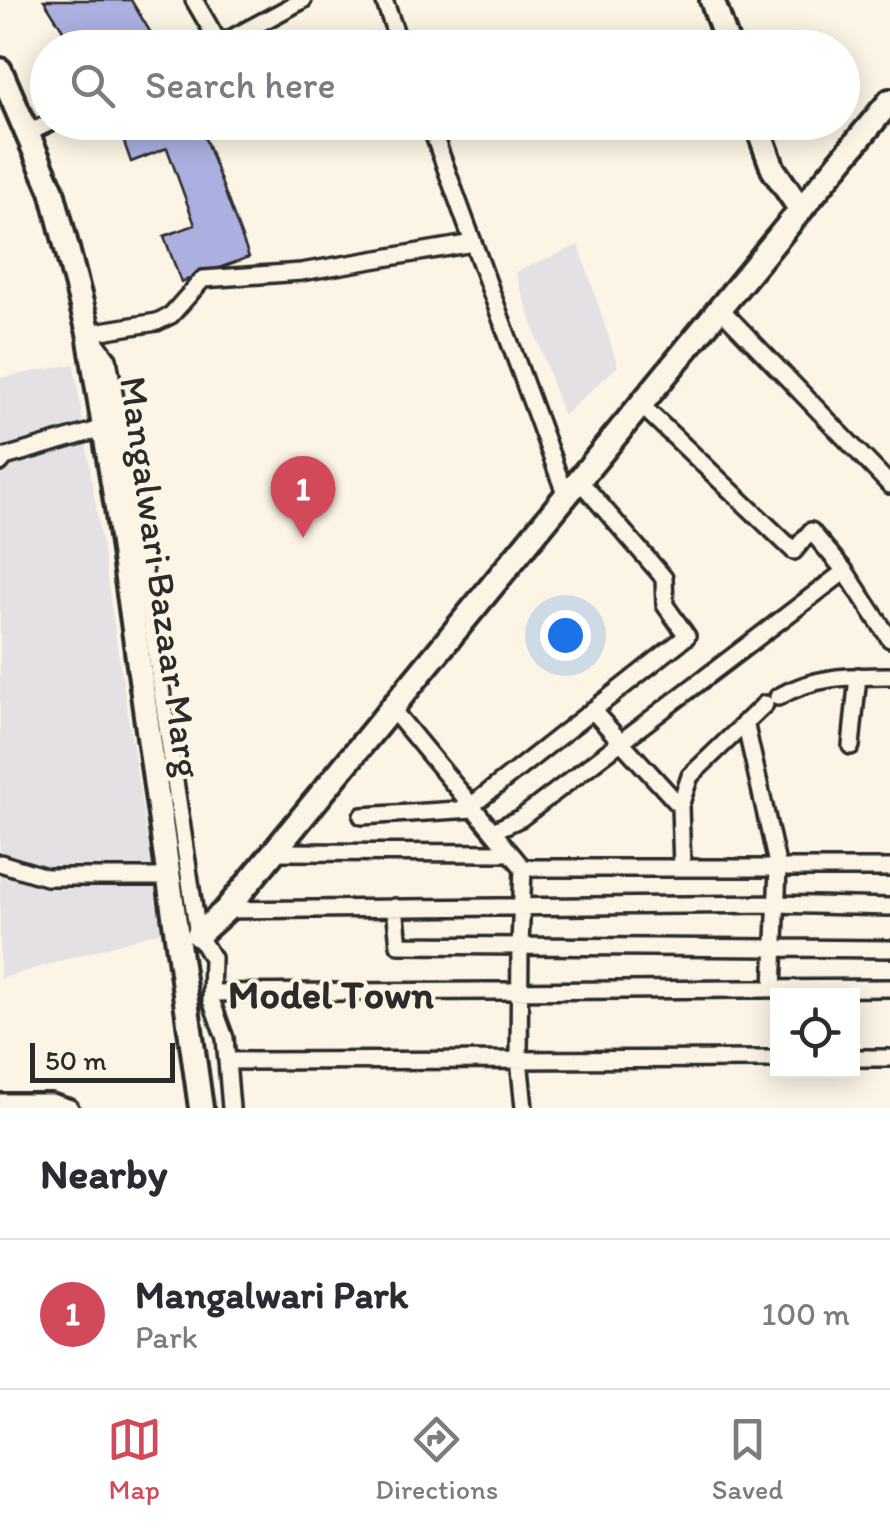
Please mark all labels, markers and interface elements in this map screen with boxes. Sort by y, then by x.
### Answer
search box [30,30,860,140]
icon: search [65,58,120,113]
text: Search here [145,62,336,108]
street label: Mangalwari Bazaar Marg [110,374,212,781]
pin: 1 [270,456,336,538]
your location [540,610,591,661]
district label: Model Town [228,970,434,1018]
map controls [770,988,860,1078]
button: locate [770,988,860,1078]
scale bar [30,1038,175,1082]
text: 50 m [45,1043,107,1077]
text: Nearby [40,1148,167,1199]
text: Mangalwari Park [135,1272,408,1318]
text: 1 [65,1295,80,1333]
text: 100 m [762,1295,850,1333]
text: Park [135,1318,198,1356]
tab: Map [107,1412,162,1506]
tab: Directions [375,1412,498,1506]
tab: Saved [712,1412,783,1506]

